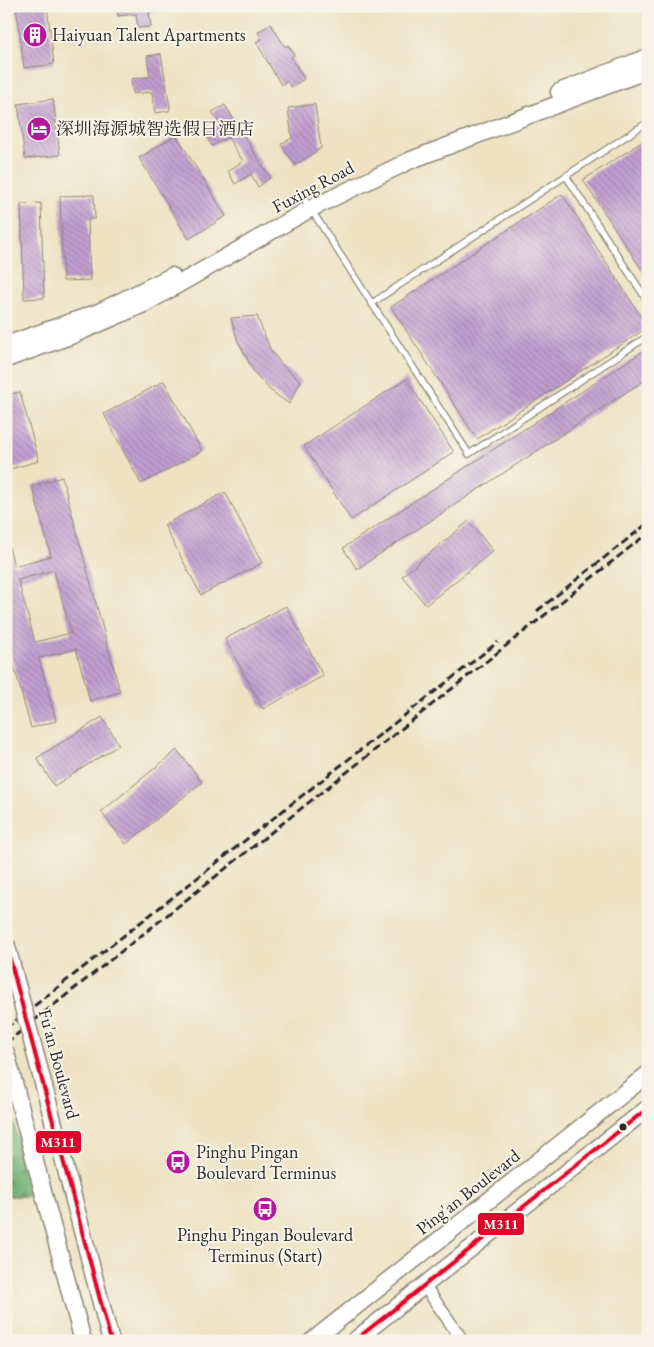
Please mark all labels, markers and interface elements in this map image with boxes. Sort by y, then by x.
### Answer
building icon: Haiyuan Talent Apartments [22,22,48,48]
place label: Haiyuan Talent Apartments [52,23,246,46]
hotel icon: 深圳海源城智选假日酒店 [26,116,52,142]
place label: 深圳海源城智选假日酒店 [56,117,254,140]
street label: Fuxing Road [268,155,358,218]
street label: Fu'an Boulevard [34,1006,85,1122]
unlabelled marker [618,1122,628,1132]
line badge: M311 [35,1130,82,1154]
text: M311 [40,1133,76,1151]
place label: Pinghu Pingan Boulevard Terminus [196,1140,336,1184]
street label: Ping'an Boulevard [411,1143,525,1239]
bus stop icon: Pinghu Pingan Boulevard Terminus [165,1149,191,1175]
bus stop icon: Pinghu Pingan Boulevard Terminus (Start) [252,1196,278,1222]
line badge: M311 [477,1212,525,1236]
text: M311 [483,1215,519,1233]
place label: Pinghu Pingan Boulevard Terminus (Start) [177,1223,354,1267]

